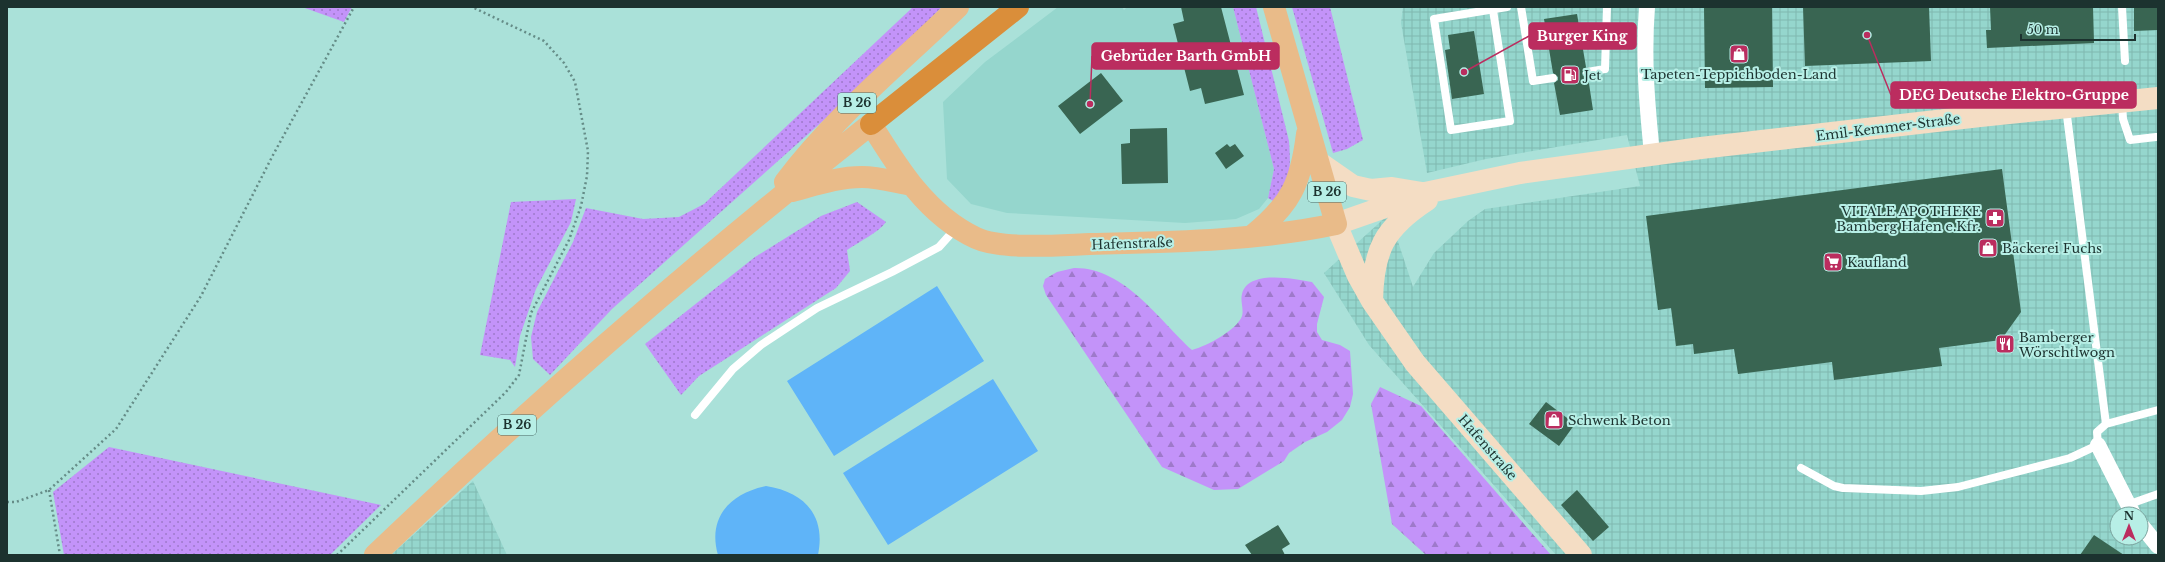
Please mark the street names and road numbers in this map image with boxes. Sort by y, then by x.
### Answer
road number: B 26 [838,93,876,113]
street label: Emil-Kemmer-Straße [1815,110,1961,145]
road number: B 26 [1308,182,1346,202]
street label: Hafenstraße [1091,234,1173,253]
street label: Hafenstraße [1455,411,1521,484]
road number: B 26 [498,415,536,435]

